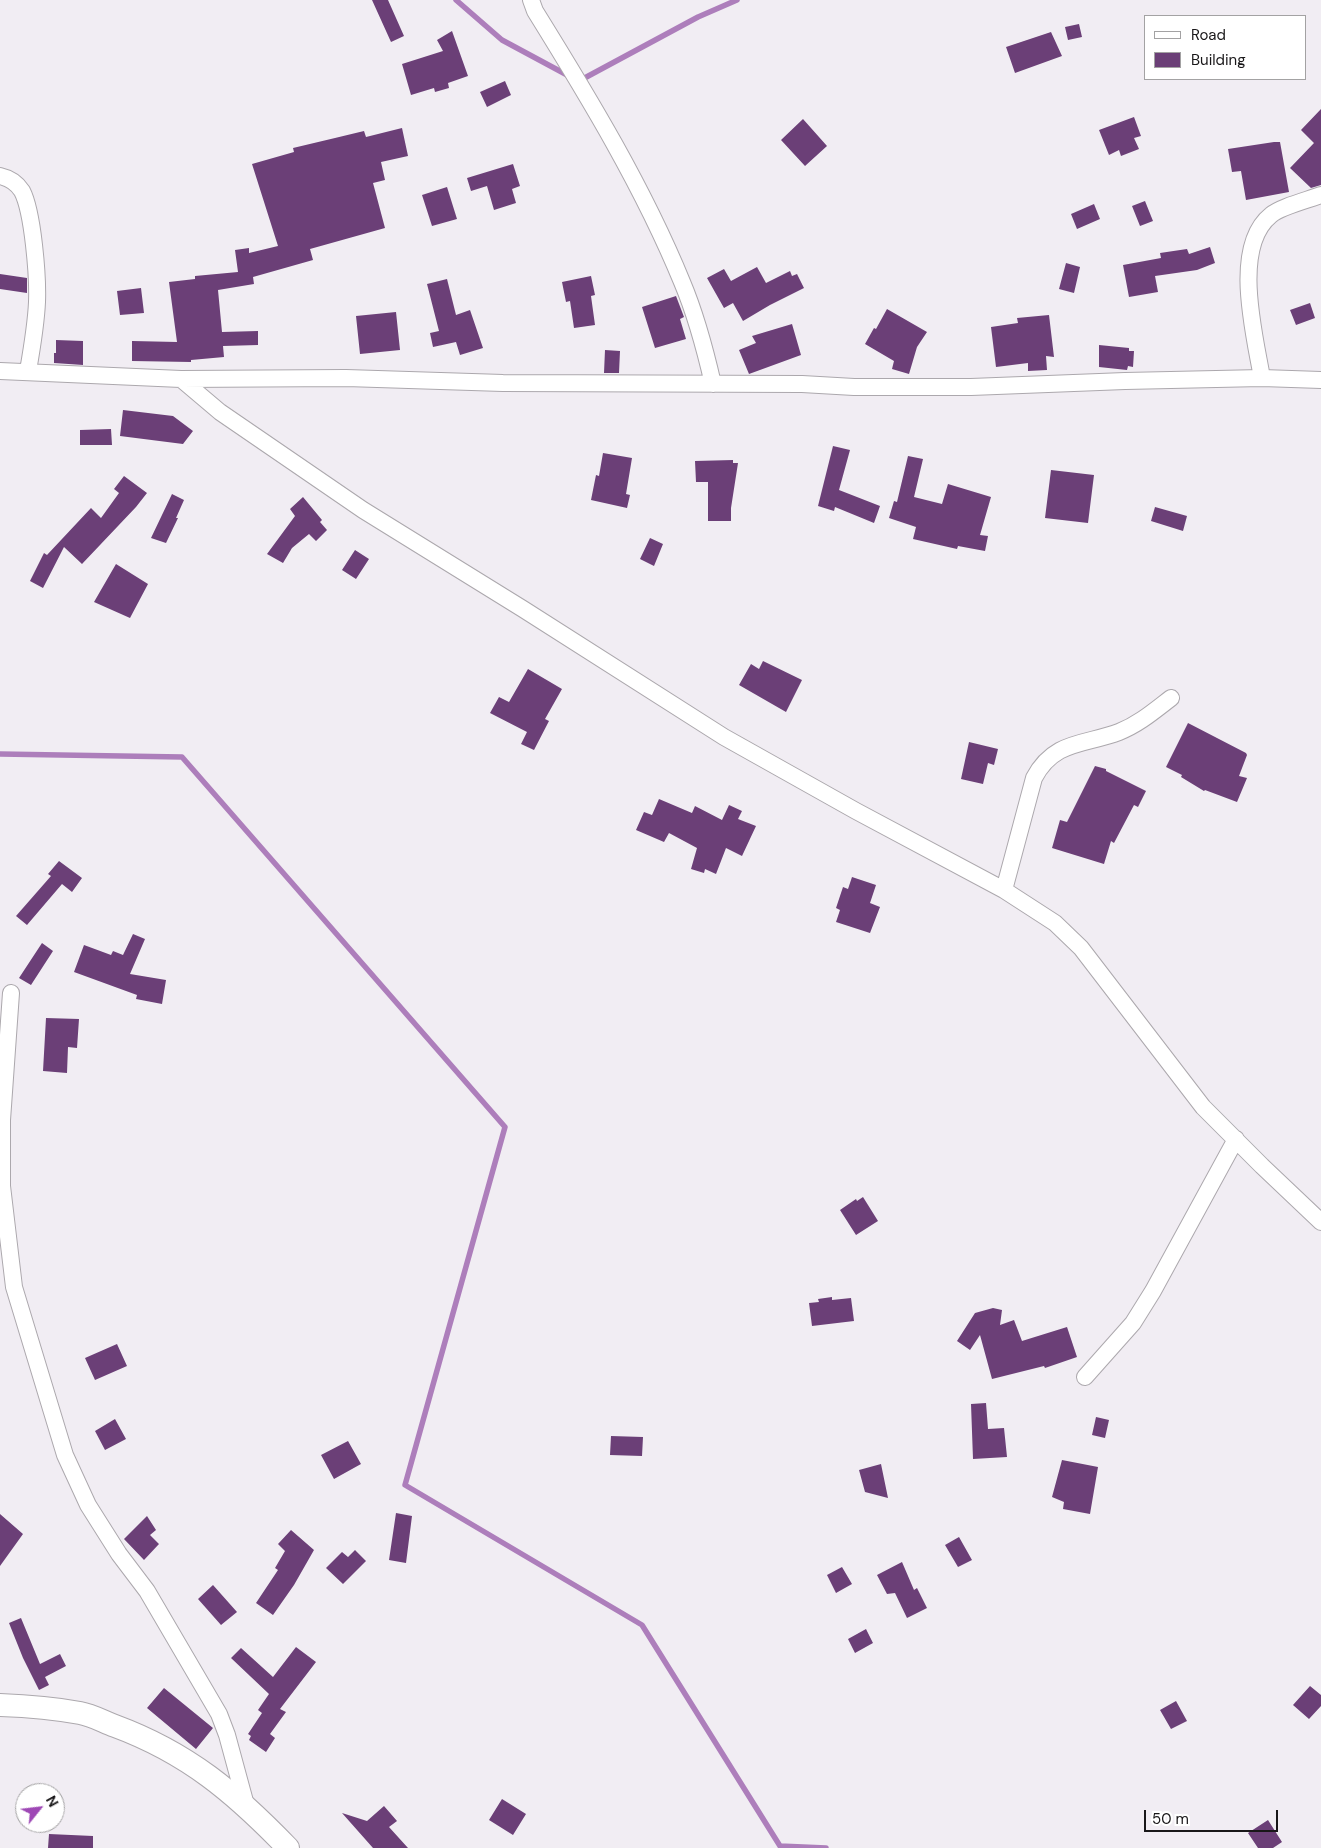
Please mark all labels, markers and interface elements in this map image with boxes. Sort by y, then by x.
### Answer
legend [1144,15,1306,80]
text: Road [1191,25,1226,45]
text: Building [1191,50,1246,70]
north arrow [15,1783,65,1833]
text: N [42,1792,63,1810]
scale bar [1146,1800,1280,1832]
text: 50 m [1152,1809,1189,1829]

